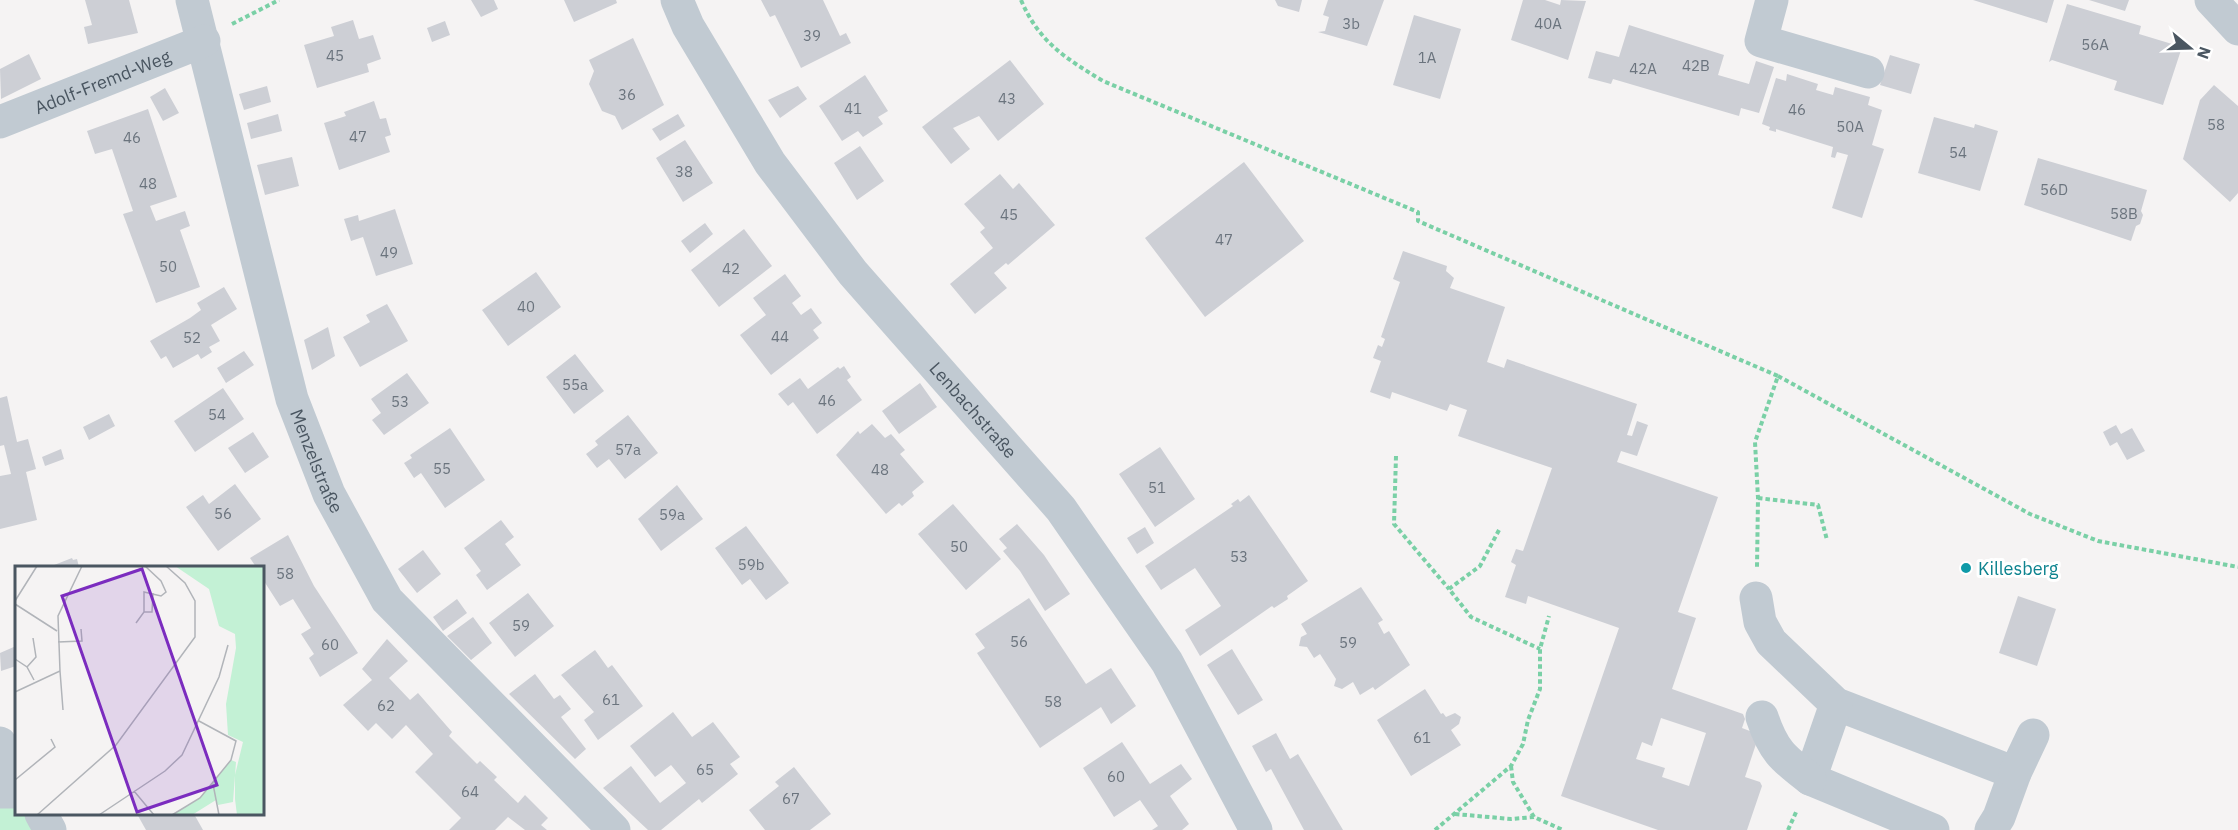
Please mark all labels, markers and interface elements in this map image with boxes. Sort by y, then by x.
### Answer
house number: 3b [1342,14,1360,33]
house number: 40A [1534,14,1562,33]
north arrow [2160,18,2220,78]
house number: 39 [803,26,821,45]
house number: 56A [2081,35,2109,54]
street label: Adolf-Fremd-Weg [31,44,174,119]
text: N [2193,44,2216,62]
house number: 45 [326,46,344,65]
house number: 1A [1418,48,1437,67]
house number: 42B [1682,56,1710,75]
house number: 42A [1629,59,1657,78]
house number: 36 [618,85,636,104]
house number: 43 [998,89,1016,108]
house number: 41 [844,99,862,118]
house number: 46 [1788,100,1806,119]
house number: 58 [2207,115,2225,134]
house number: 50A [1836,117,1864,136]
house number: 47 [349,127,367,146]
house number: 46 [123,128,141,147]
house number: 54 [1949,143,1967,162]
house number: 38 [675,162,693,181]
house number: 48 [139,174,157,193]
house number: 56D [2040,180,2068,199]
house number: 58B [2110,204,2138,223]
house number: 45 [1000,205,1018,224]
house number: 47 [1215,230,1233,249]
house number: 49 [380,243,398,262]
house number: 50 [159,257,177,276]
house number: 42 [722,259,740,278]
house number: 40 [517,297,535,316]
house number: 44 [771,327,789,346]
house number: 52 [183,328,201,347]
street label: Lenbachstraße [925,357,1022,463]
house number: 55a [562,375,588,394]
house number: 46 [818,391,836,410]
house number: 53 [391,392,409,411]
house number: 54 [208,405,226,424]
street label: Menzelstraße [285,406,349,517]
house number: 57a [615,440,641,459]
house number: 55 [433,459,451,478]
house number: 48 [871,460,889,479]
house number: 51 [1148,478,1166,497]
house number: 56 [214,504,232,523]
house number: 59a [659,505,685,524]
house number: 50 [950,537,968,556]
house number: 53 [1230,547,1248,566]
house number: 59b [738,555,764,574]
place label: Killesberg [1978,557,2059,580]
marker: Killesberg [1959,561,1973,575]
house number: 58 [276,564,294,583]
inset map [15,566,264,815]
house number: 59 [512,616,530,635]
house number: 56 [1010,632,1028,651]
house number: 59 [1339,633,1357,652]
house number: 60 [321,635,339,654]
house number: 61 [602,690,620,709]
house number: 58 [1044,692,1062,711]
house number: 62 [377,696,395,715]
house number: 61 [1413,728,1431,747]
house number: 65 [696,760,714,779]
house number: 60 [1107,767,1125,786]
house number: 64 [461,782,479,801]
house number: 67 [782,789,800,808]

